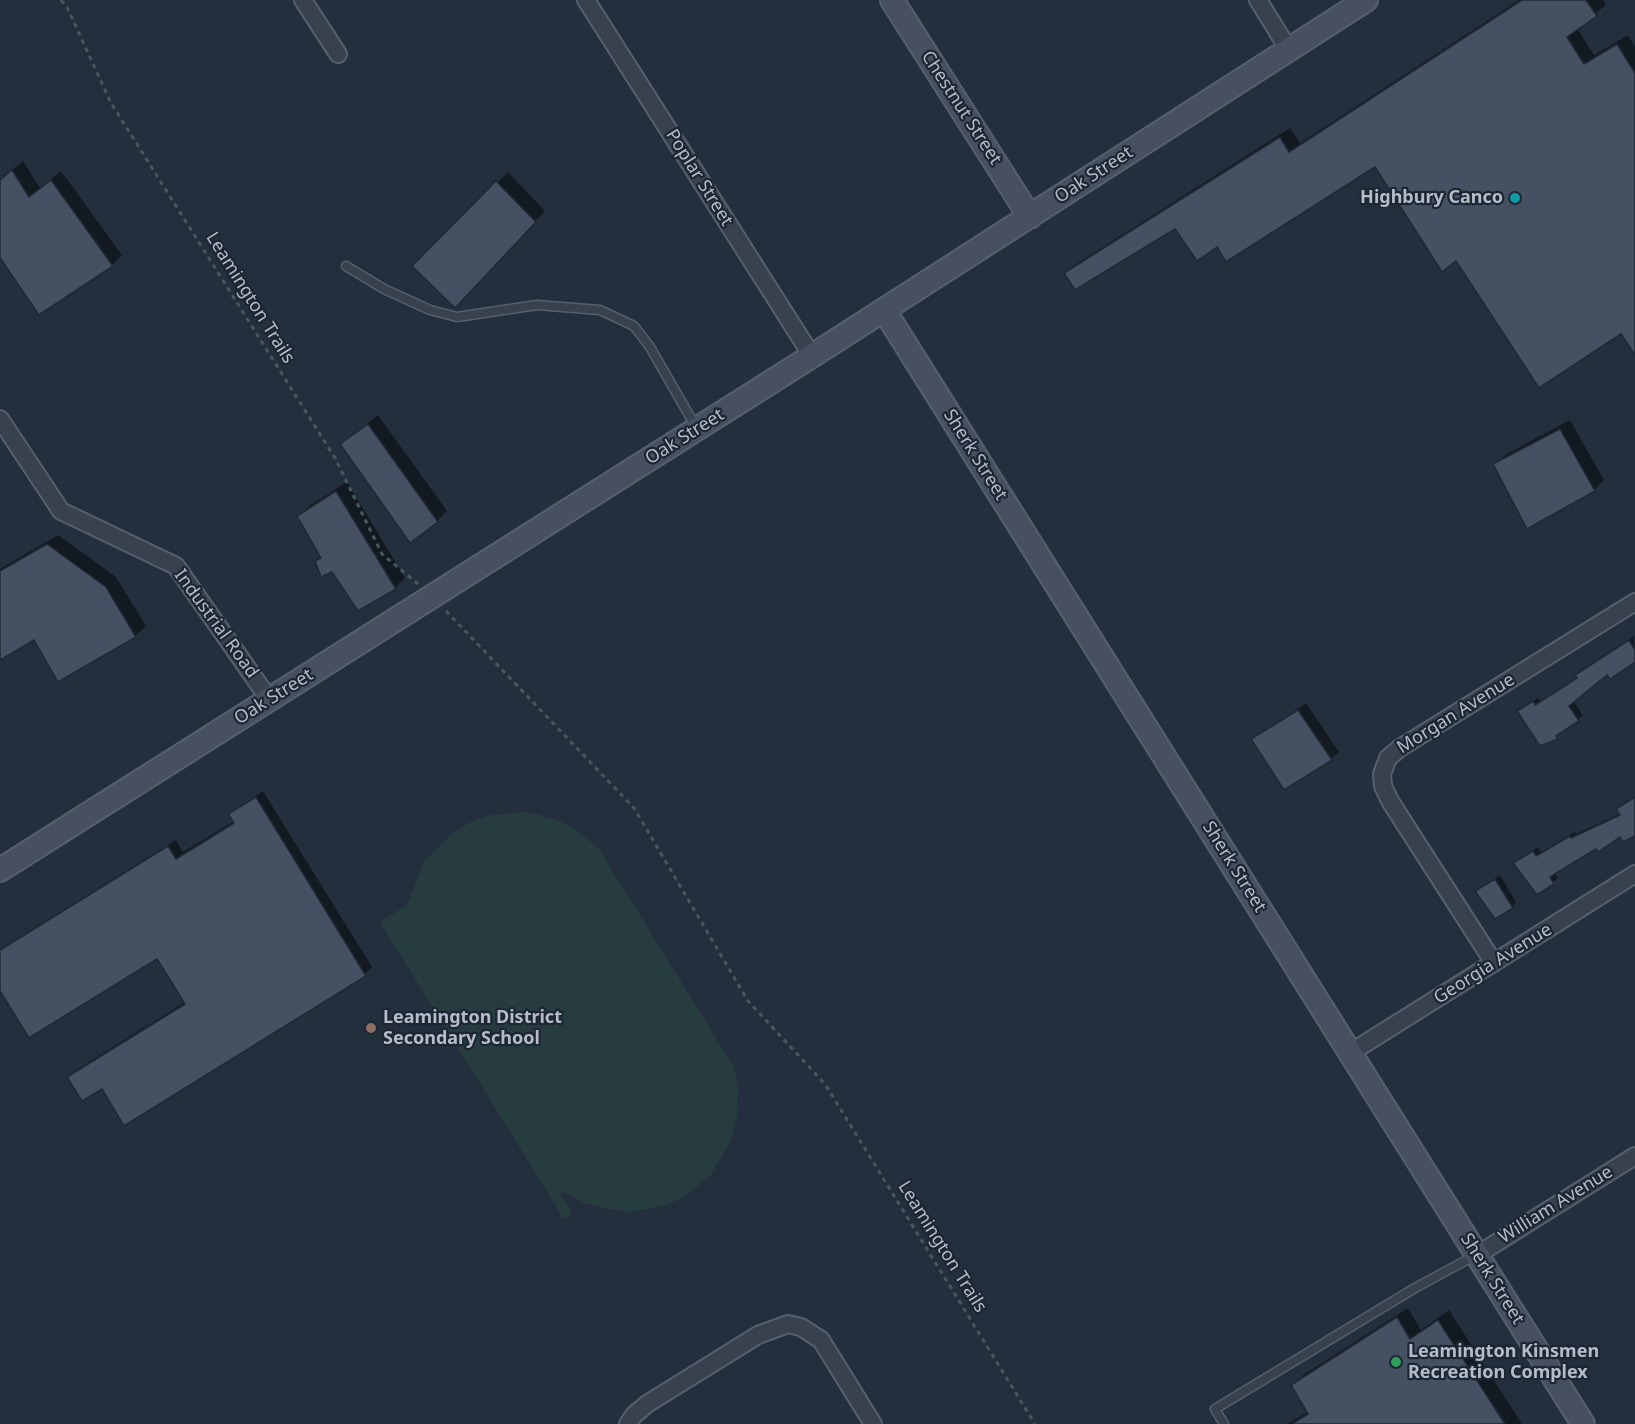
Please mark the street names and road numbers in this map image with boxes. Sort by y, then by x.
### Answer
street label: Chestnut Street [916,47,1006,169]
street label: Poplar Street [661,126,737,230]
street label: Oak Street [1051,142,1137,208]
street label: Leamington Trails [201,228,299,368]
street label: Oak Street [642,404,728,470]
street label: Sherk Street [939,406,1011,504]
street label: Industrial Road [169,565,263,683]
street label: Oak Street [231,664,317,730]
street label: Morgan Avenue [1393,669,1519,759]
street label: Sherk Street [1198,818,1270,916]
street label: Georgia Avenue [1430,919,1556,1009]
street label: William Avenue [1495,1161,1617,1249]
street label: Leamington Trails [893,1177,991,1317]
street label: Sherk Street [1456,1230,1528,1328]

